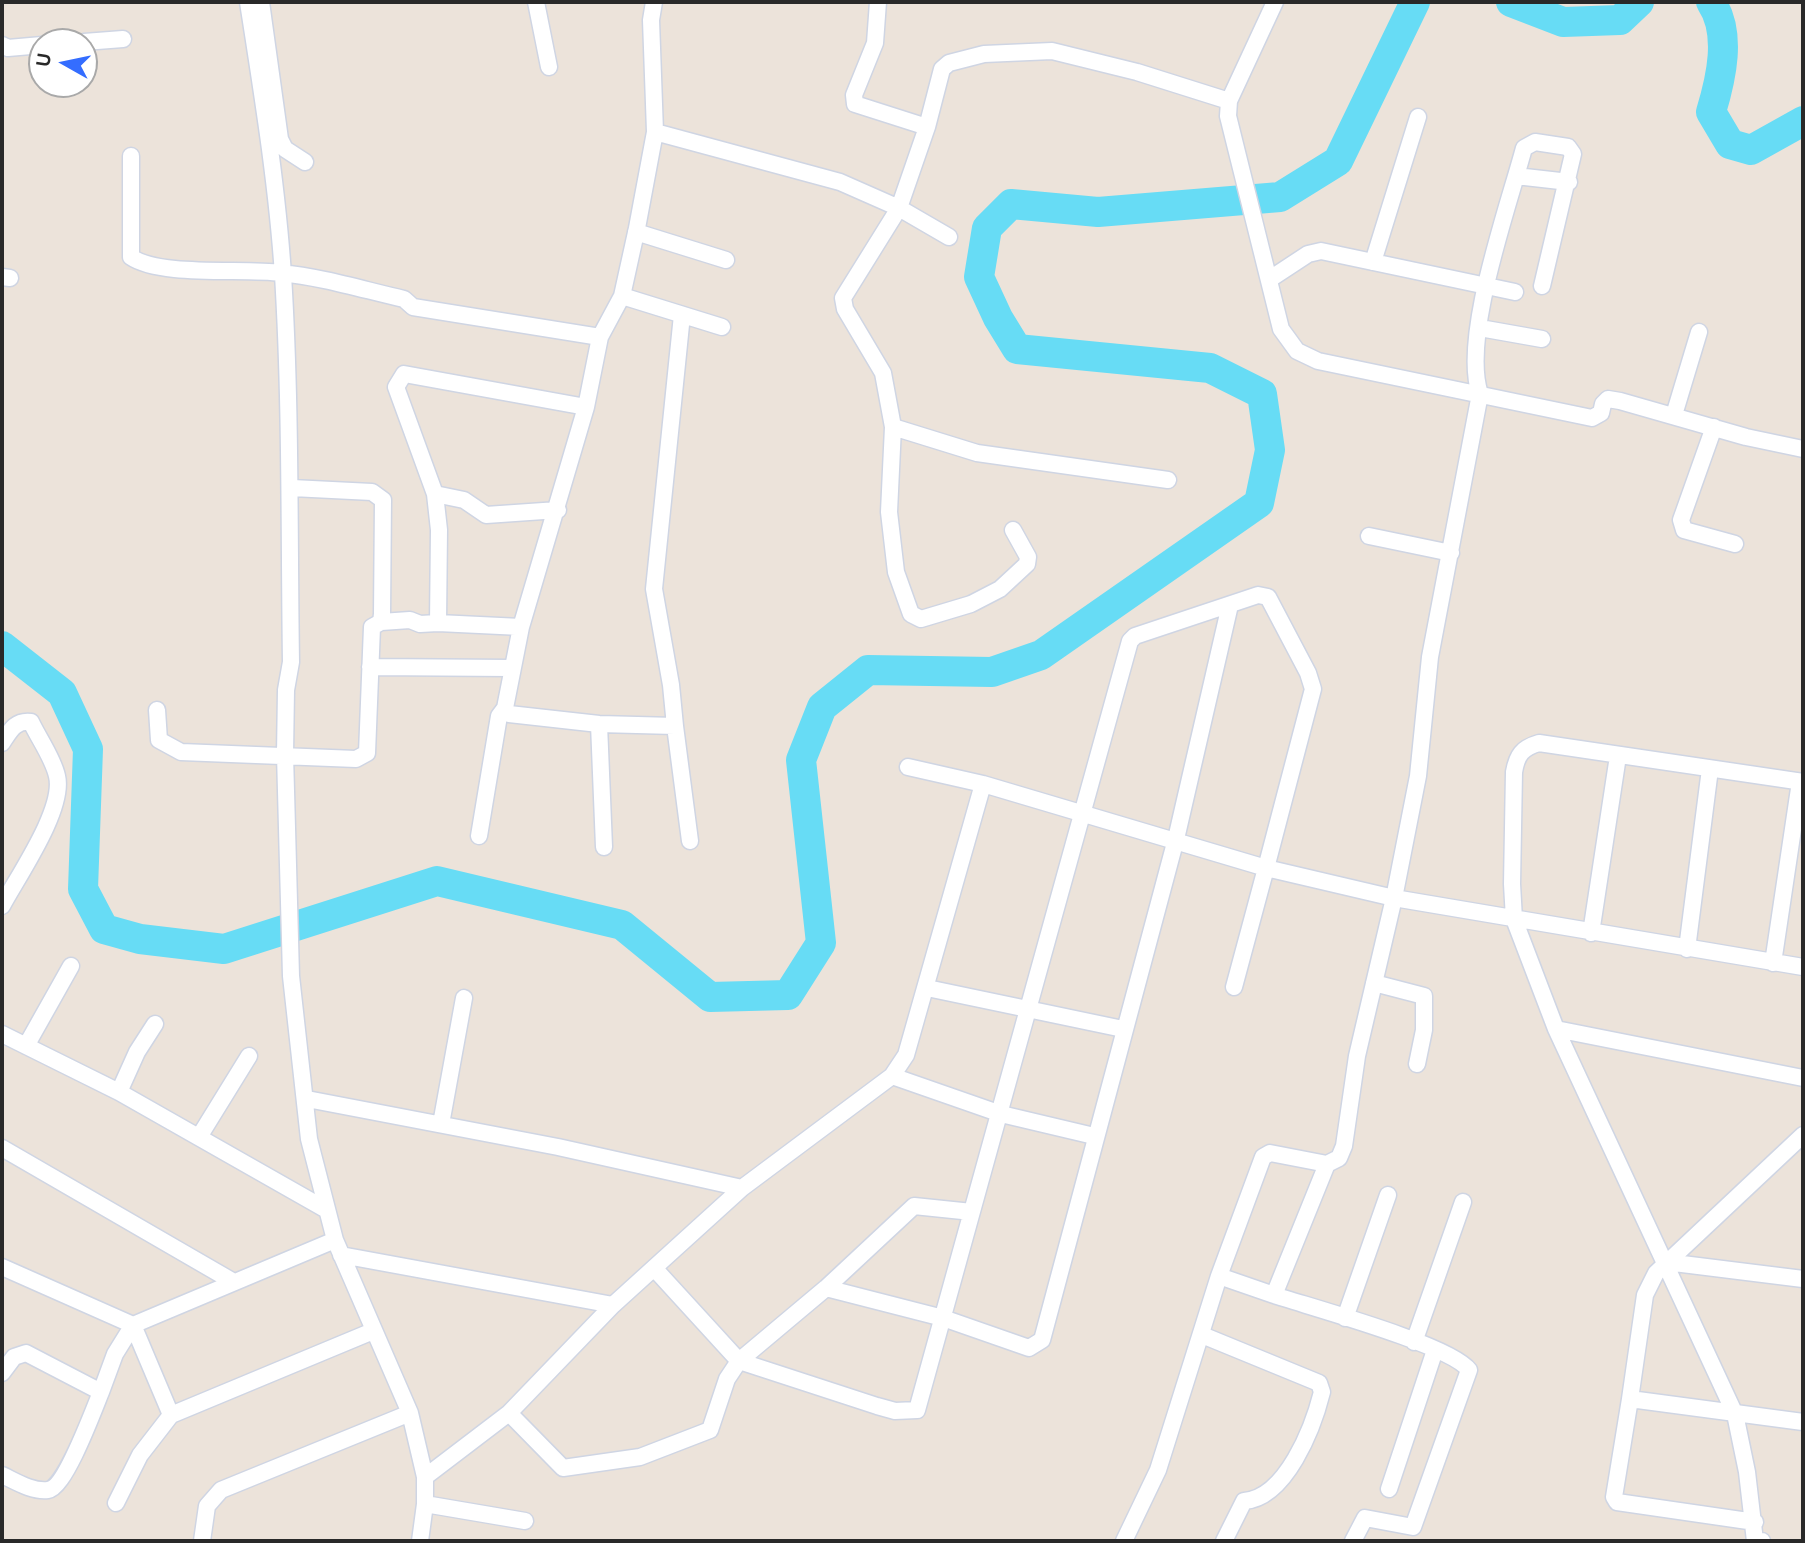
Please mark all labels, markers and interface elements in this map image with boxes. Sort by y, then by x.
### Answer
north arrow [28,28,98,98]
text: U [31,52,56,68]

